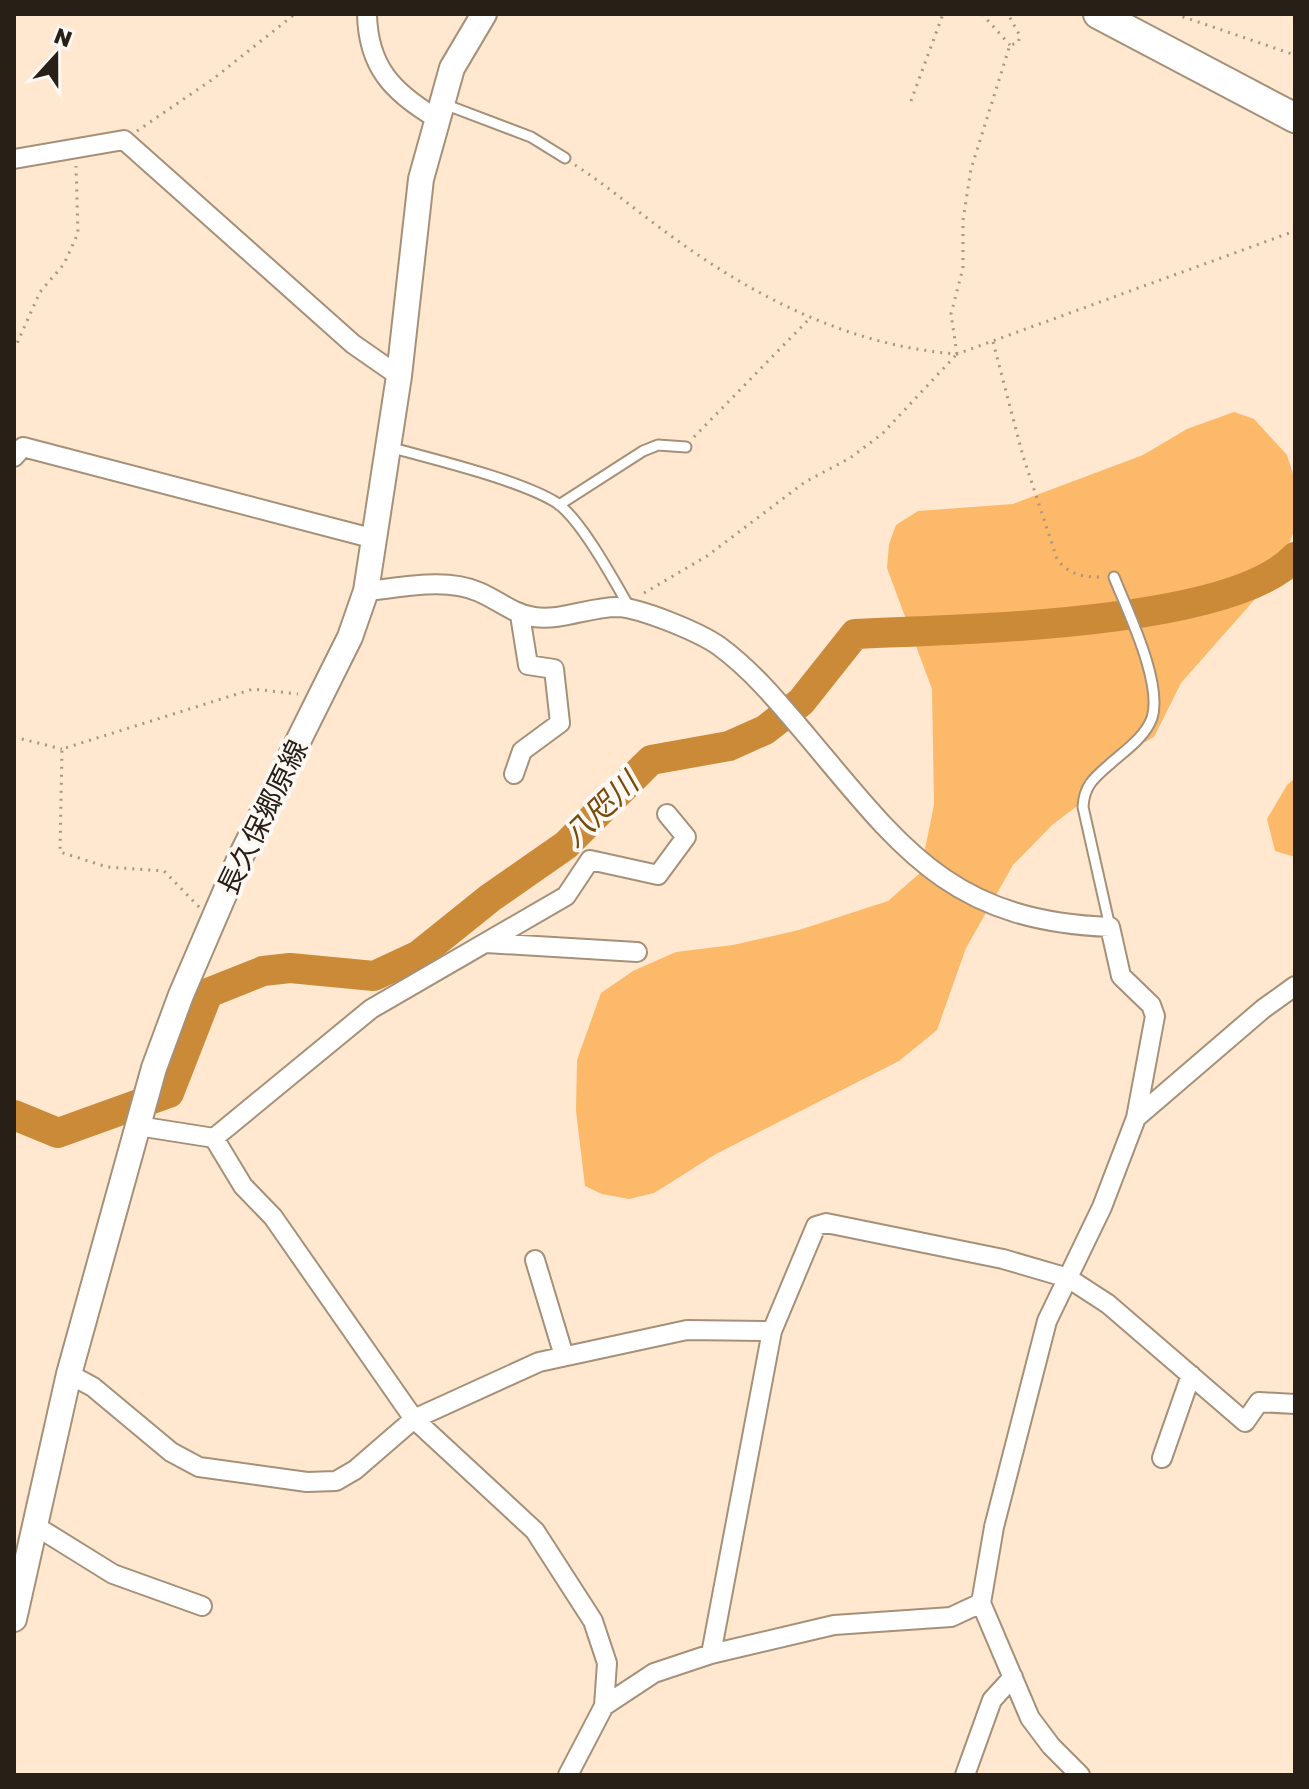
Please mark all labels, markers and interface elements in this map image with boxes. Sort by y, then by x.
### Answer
north arrow [16,16,96,96]
text: N [51,21,76,52]
street label: 長久保郷原線 [210,734,314,900]
water label: 八咫川 [555,763,647,853]

